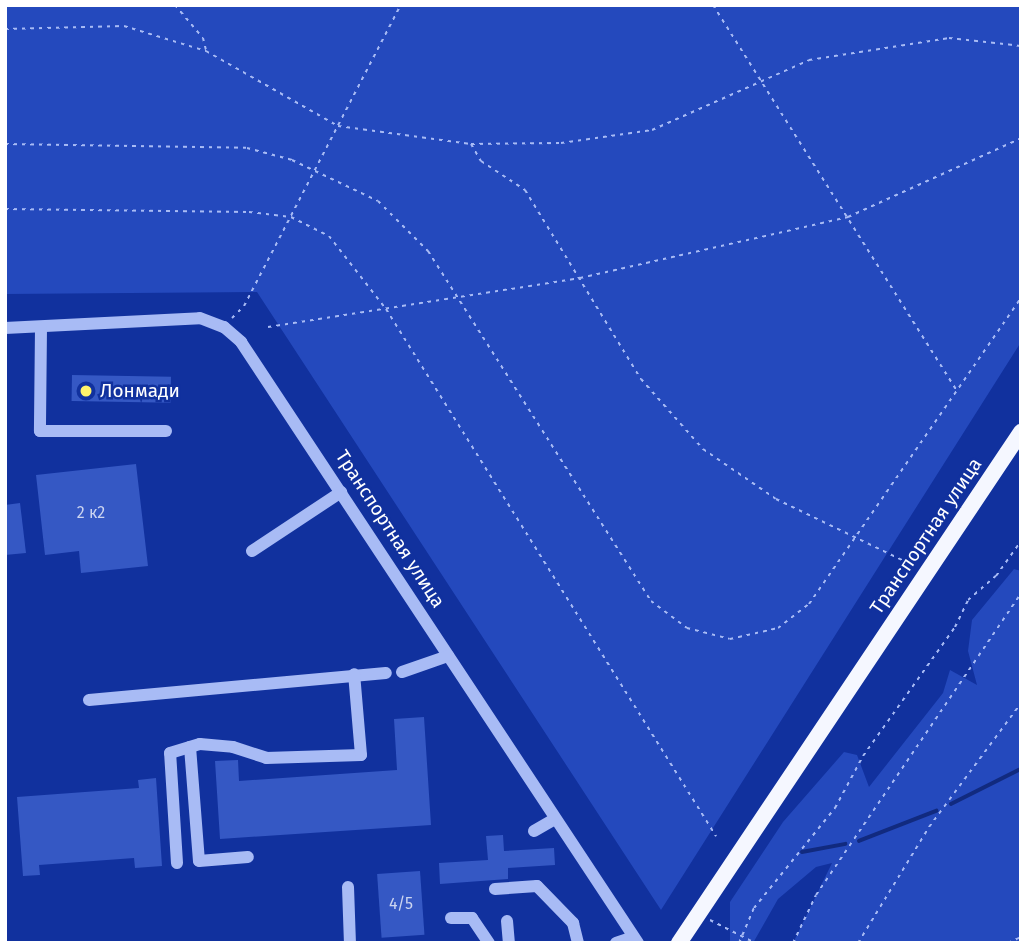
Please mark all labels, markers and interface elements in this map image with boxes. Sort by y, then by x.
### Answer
place label: Лонмади [100,380,180,402]
marker: Лонмади [78,383,94,399]
street label: Транспортная улица [331,446,449,612]
street label: Транспортная улица [865,454,987,618]
house number: 2 к2 [77,503,105,523]
house number: 4/5 [389,894,413,914]

